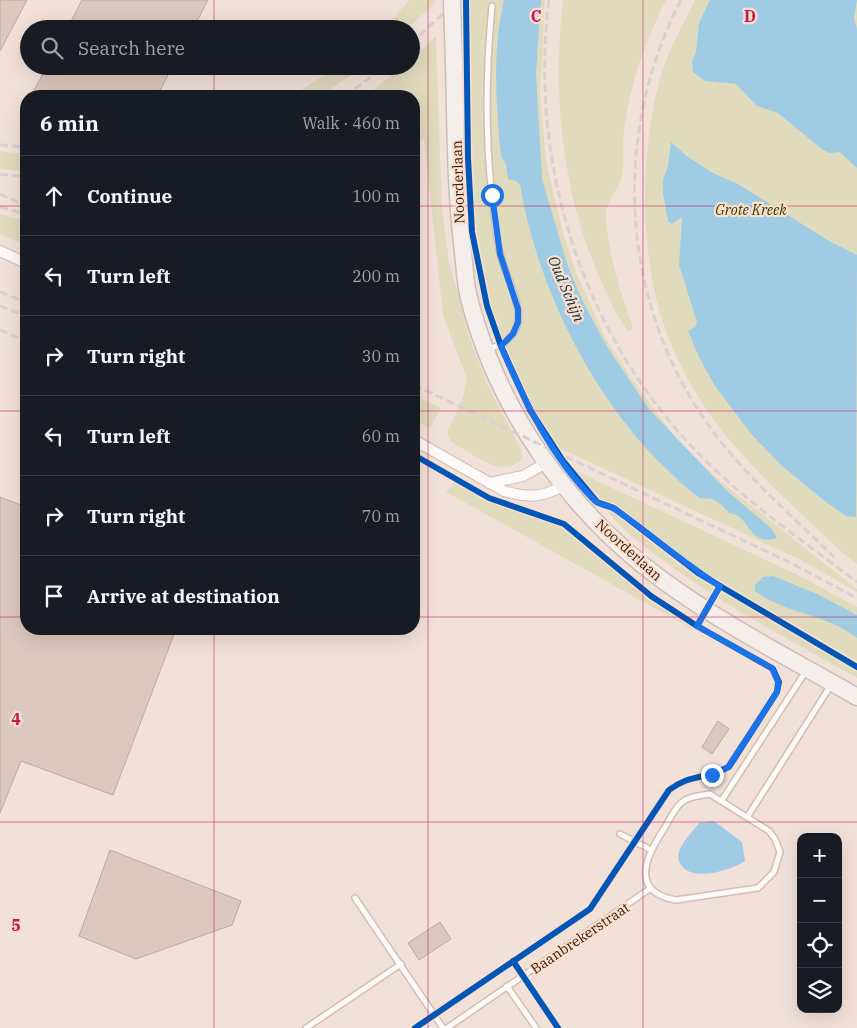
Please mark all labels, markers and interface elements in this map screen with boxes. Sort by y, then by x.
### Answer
text: C [531,6,541,26]
text: D [744,6,756,26]
search box [20,20,420,75]
icon: search [38,34,66,62]
text: Search here [78,36,185,60]
text: 6 min [40,109,99,137]
text: Walk · 460 m [302,113,400,133]
street label: Noorderlaan [448,140,468,224]
icon: ahead [40,182,68,210]
text: Continue [87,184,172,208]
route start [481,184,504,207]
text: 100 m [352,186,400,206]
park label: Grote Kreek [715,201,787,219]
water label: Oud Schijn [544,253,589,325]
icon: left [40,262,68,290]
text: Turn left [87,264,170,288]
text: 200 m [352,266,400,286]
icon: right [40,342,68,370]
text: Turn right [87,344,185,368]
text: 30 m [362,346,400,366]
icon: left [40,422,68,450]
text: Turn left [87,424,170,448]
text: 60 m [362,426,400,446]
icon: right [40,502,68,530]
text: Turn right [87,504,185,528]
text: 70 m [362,506,400,526]
street label: Noorderlaan [592,515,666,585]
icon: arrive [40,582,68,610]
text: Arrive at destination [87,584,280,608]
text: 4 [11,709,21,729]
route end [701,764,724,787]
map controls [797,833,842,1013]
button: + [797,833,842,878]
button: − [797,878,842,923]
street label: Baanbrekerstraat [527,898,633,978]
text: 5 [11,915,21,935]
button: locate [797,923,842,968]
button: layers [797,968,842,1013]

